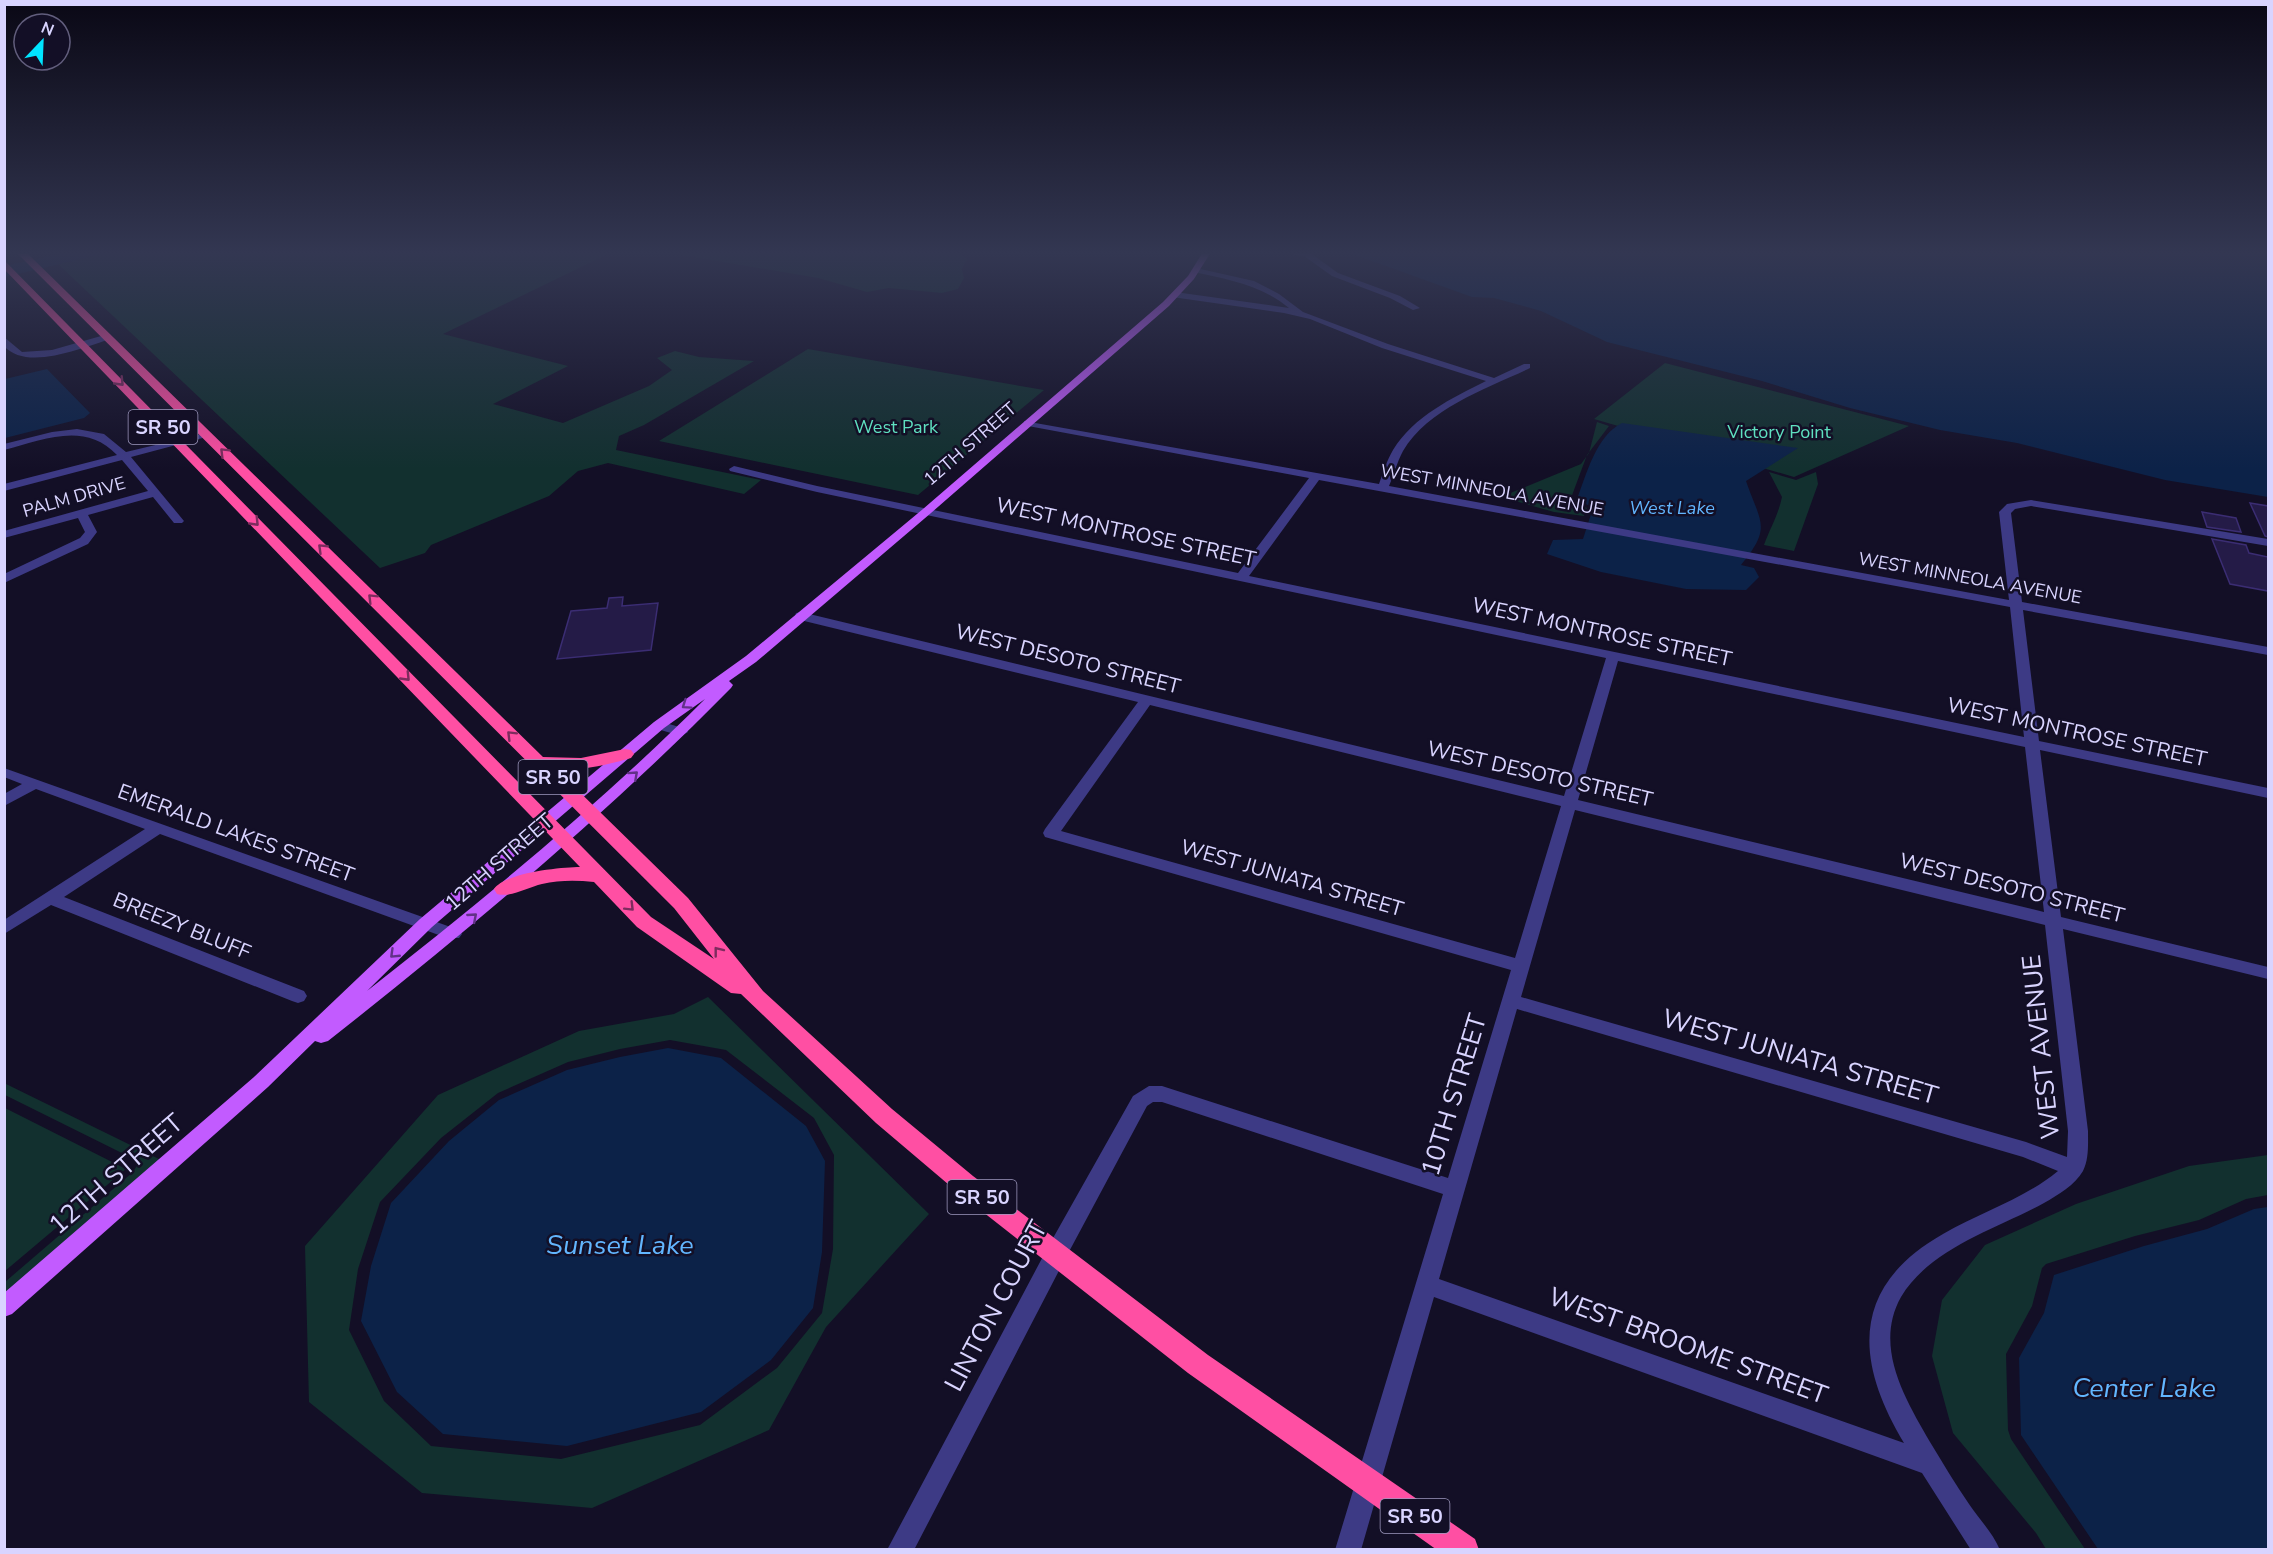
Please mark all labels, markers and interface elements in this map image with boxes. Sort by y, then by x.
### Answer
north arrow [12,12,72,72]
text: N [38,17,57,42]
one-way arrow [112,375,123,386]
street label: 12TH STREET [918,397,1022,491]
road number: SR 50 [128,410,198,444]
park label: West Park [854,415,939,439]
park label: Victory Point [1726,420,1832,444]
one-way arrow [221,448,231,459]
street label: WEST MINNEOLA AVENUE [1378,459,1606,521]
street label: PALM DRIVE [20,471,128,523]
street label: WEST MONTROSE STREET [994,491,1259,573]
water label: West Lake [1629,496,1715,520]
one-way arrow [248,515,259,526]
one-way arrow [318,544,329,555]
street label: WEST MINNEOLA AVENUE [1856,547,2084,609]
street label: WEST MONTROSE STREET [1470,591,1735,673]
one-way arrow [369,594,380,605]
street label: WEST DESOTO STREET [953,617,1184,701]
one-way arrow [399,670,410,681]
street label: WEST MONTROSE STREET [1945,691,2210,773]
one-way arrow [682,698,693,709]
one-way arrow [507,731,517,742]
street label: WEST DESOTO STREET [1424,734,1656,814]
road number: SR 50 [518,760,588,794]
one-way arrow [627,771,637,782]
street label: EMERALD LAKES STREET [114,777,359,889]
street label: 12TH STREET [439,807,560,917]
street label: WEST JUNIATA STREET [1177,833,1407,923]
street label: WEST DESOTO STREET [1897,846,2128,930]
street label: BREEZY BLUFF [109,886,255,966]
one-way arrow [622,900,633,911]
one-way arrow [466,913,477,924]
one-way arrow [390,947,400,958]
one-way arrow [715,947,726,958]
street label: WEST AVENUE [2014,953,2068,1141]
street label: WEST JUNIATA STREET [1658,1001,1942,1113]
street label: 10TH STREET [1413,1009,1495,1180]
street label: 12TH STREET [41,1106,191,1242]
road number: SR 50 [948,1180,1016,1214]
street label: LINTON COURT [936,1214,1056,1398]
water label: Sunset Lake [546,1227,694,1264]
street label: WEST BROOME STREET [1544,1279,1833,1413]
water label: Center Lake [2072,1370,2216,1407]
road number: SR 50 [1380,1499,1450,1533]

